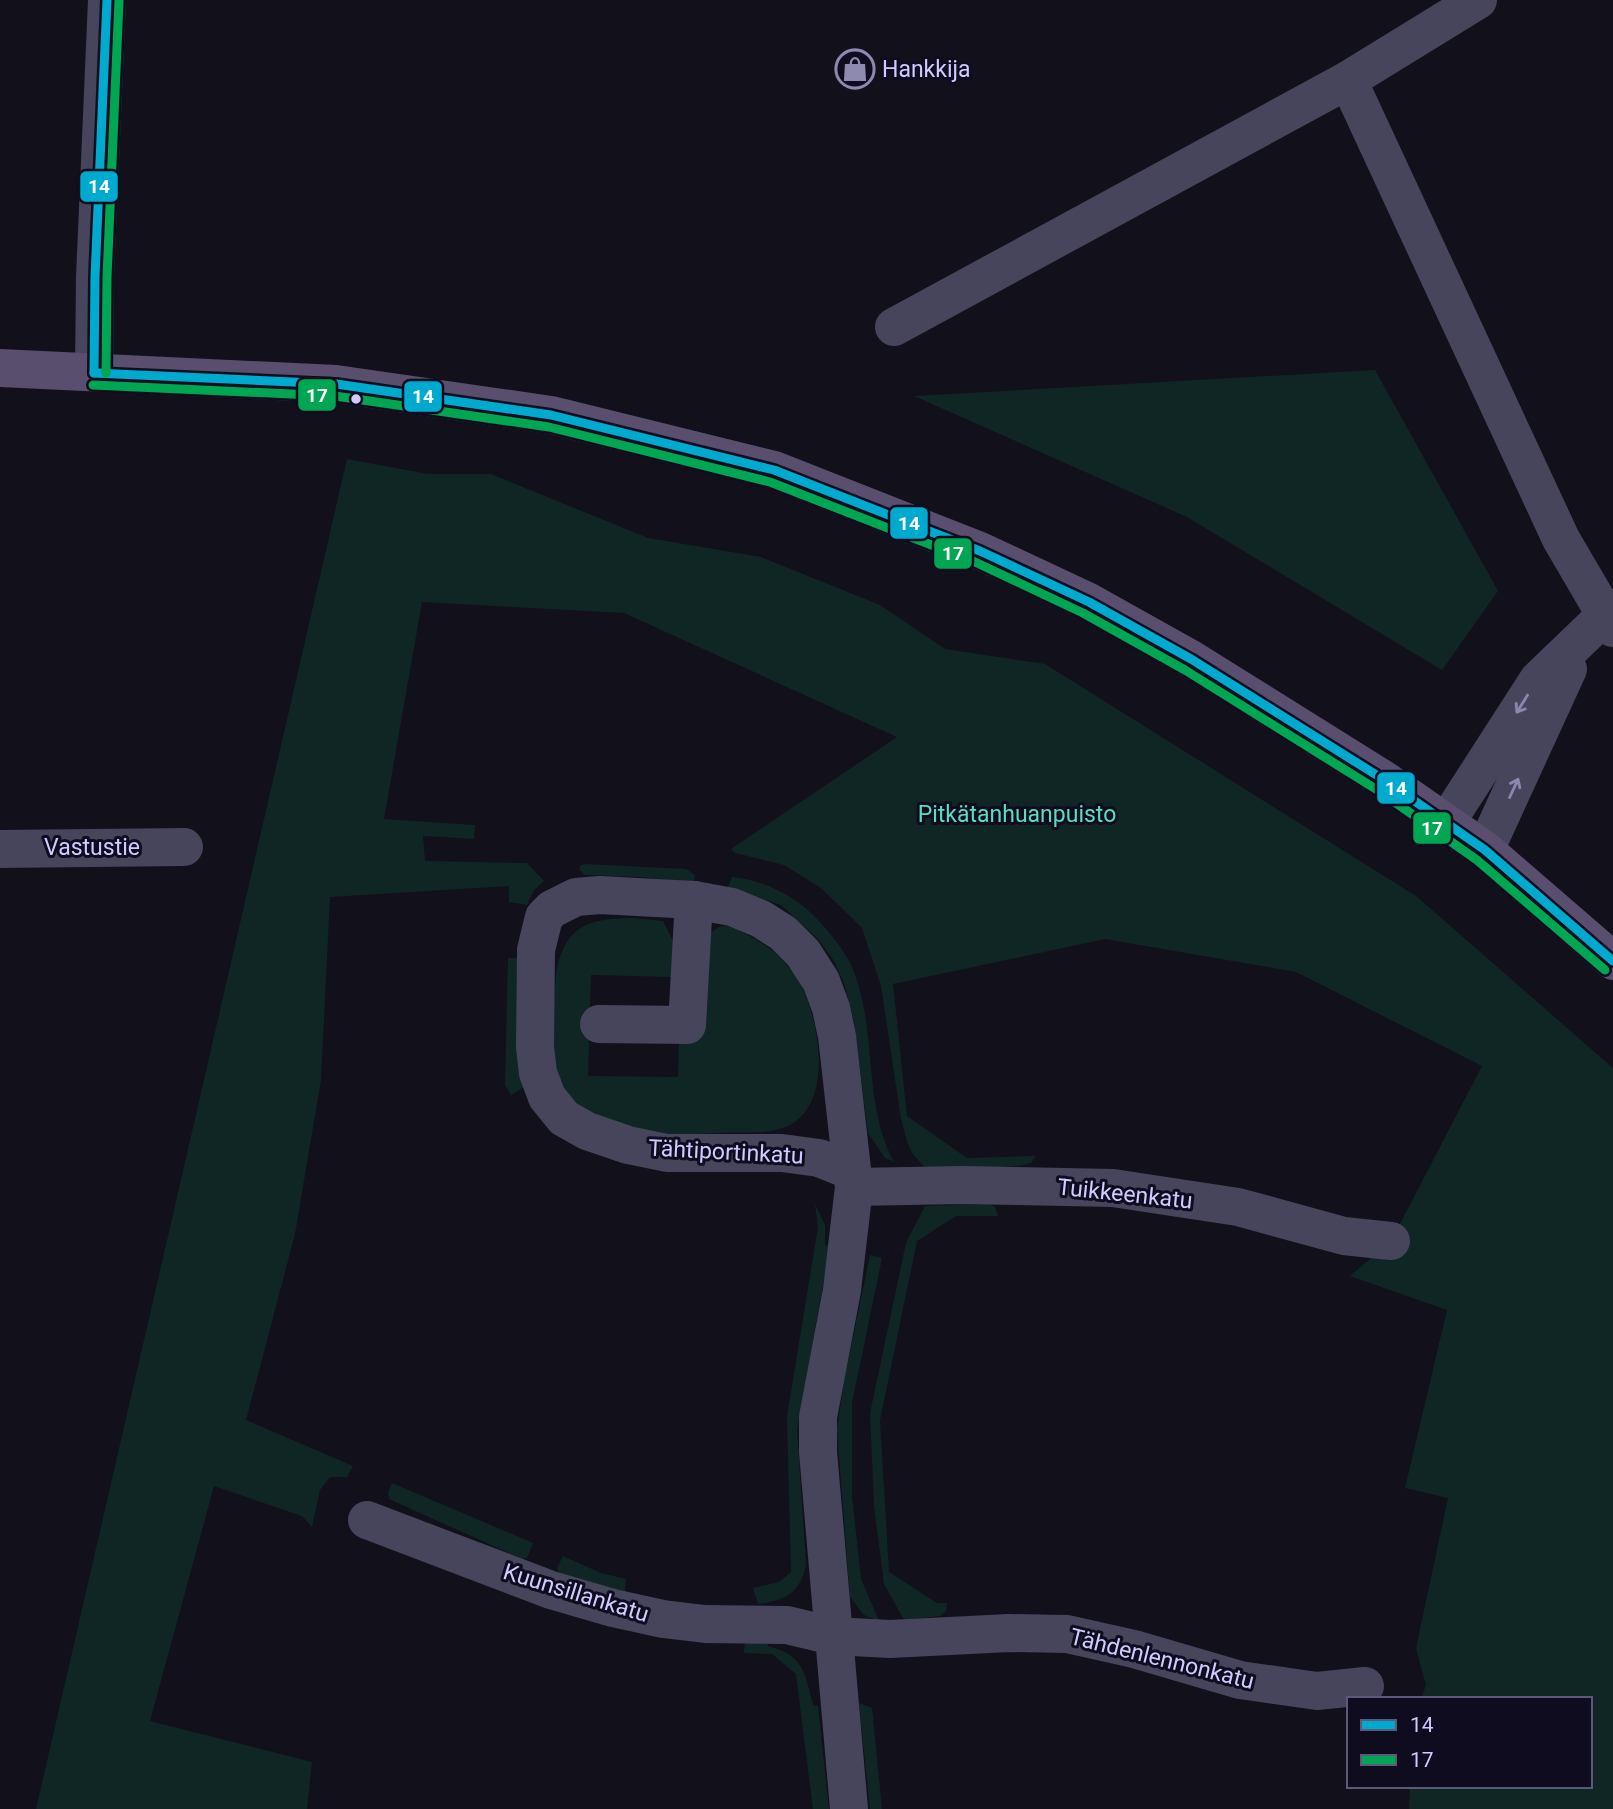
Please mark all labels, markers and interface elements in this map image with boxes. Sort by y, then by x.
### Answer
shop icon: Hankkija [834,48,876,90]
place label: Hankkija [882,56,971,83]
line badge: 14 [79,170,119,203]
text: 14 [88,175,110,198]
line badge: 17 [297,378,337,412]
line badge: 14 [403,380,443,413]
text: 17 [306,384,328,407]
text: 14 [412,385,434,408]
unlabelled marker [349,392,363,406]
line badge: 14 [889,506,929,540]
text: 14 [898,512,920,535]
line badge: 17 [933,537,973,570]
text: 17 [942,542,964,565]
one-way arrow [1515,694,1529,714]
line badge: 14 [1376,771,1416,805]
text: 14 [1385,777,1407,800]
one-way arrow [1509,778,1522,799]
park label: Pitkätanhuanpuisto [918,801,1116,828]
line badge: 17 [1412,811,1452,845]
text: 17 [1421,817,1443,840]
street label: Vastustie [44,834,140,861]
street label: Tähtiportinkatu [648,1134,804,1170]
street label: Tuikkeenkatu [1056,1173,1194,1215]
street label: Kuunsillankatu [500,1558,652,1628]
street label: Tähdenlennonkatu [1067,1623,1257,1695]
legend [1347,1697,1592,1788]
text: 14 [1410,1713,1434,1737]
text: 17 [1410,1748,1434,1772]

